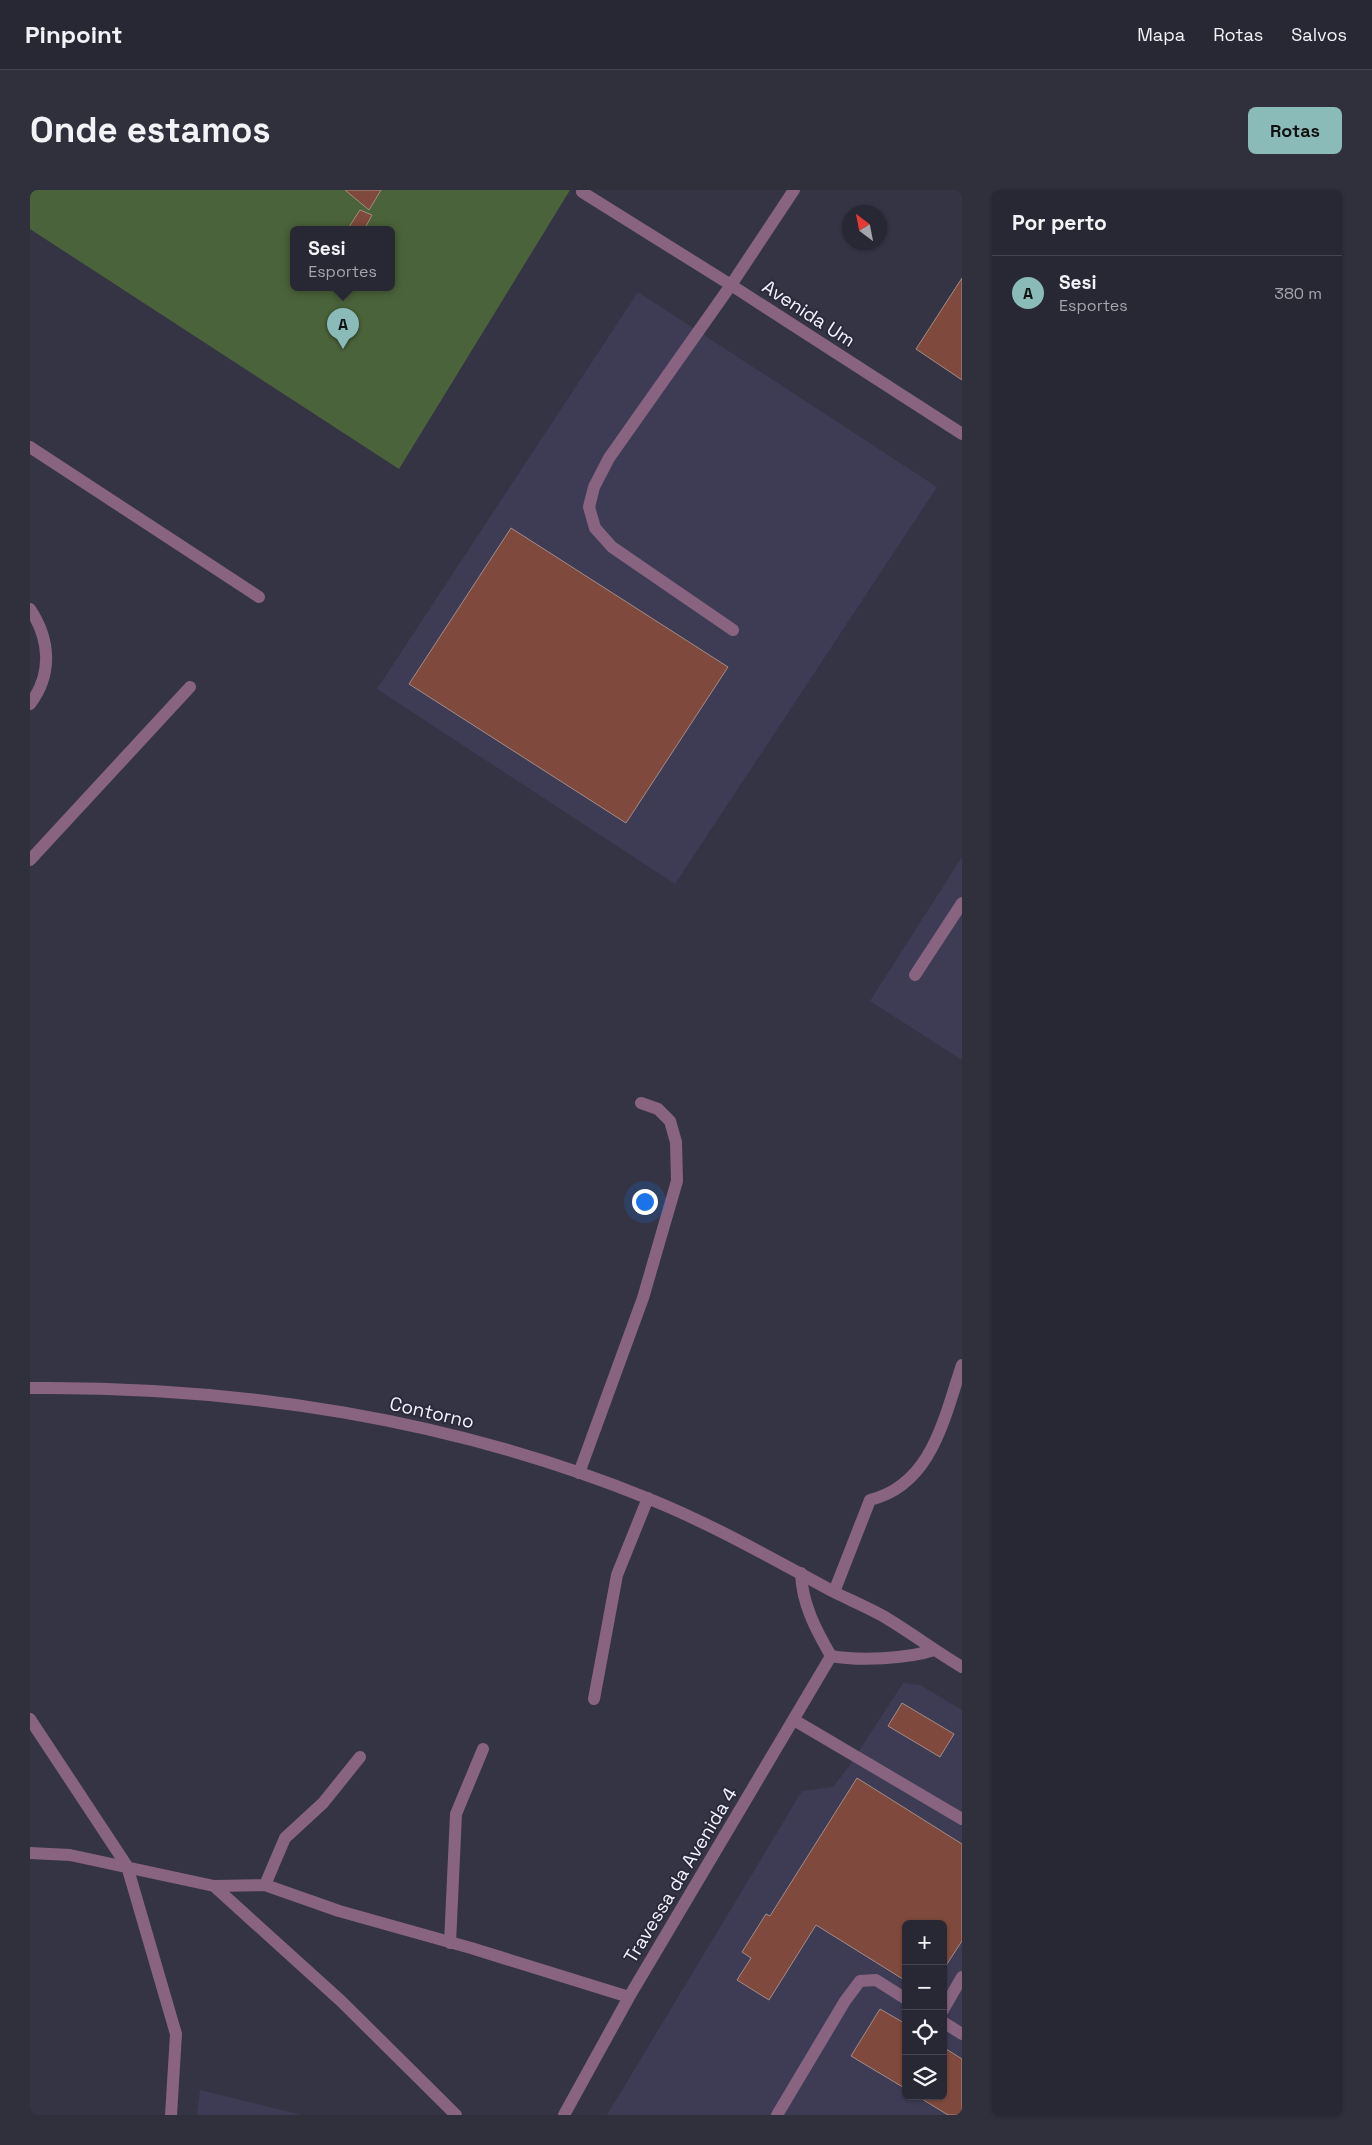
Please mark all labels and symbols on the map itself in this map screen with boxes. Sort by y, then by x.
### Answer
north arrow [842,205,887,250]
street label: Avenida Um [757,274,860,353]
pin: A [327,308,359,349]
your location [632,1189,658,1215]
street label: Contorno [387,1391,477,1434]
street label: Travessa da Avenida 4 [618,1783,743,1968]

